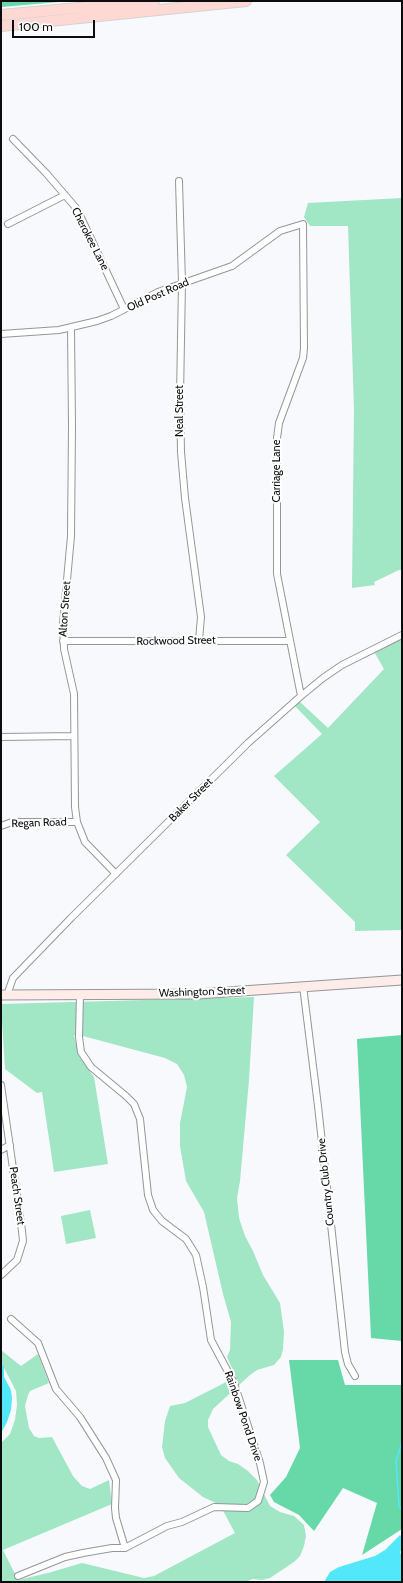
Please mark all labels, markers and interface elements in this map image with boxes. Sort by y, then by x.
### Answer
scale bar [14,12,97,38]
text: 100 m [19,19,53,34]
street label: Cherokee Lane [69,205,111,273]
street label: Old Post Road [125,275,191,315]
street label: Neal Street [173,385,187,437]
street label: Carriage Lane [270,440,284,502]
street label: Alton Street [56,581,74,637]
street label: Rockwood Street [136,634,216,648]
street label: Baker Street [166,775,216,825]
street label: Regan Road [11,815,67,831]
street label: Washington Street [159,984,245,1000]
street label: Country Club Drive [315,1138,337,1226]
street label: Peach Street [6,1166,28,1226]
street label: Rainbow Pond Drive [221,1369,265,1463]

